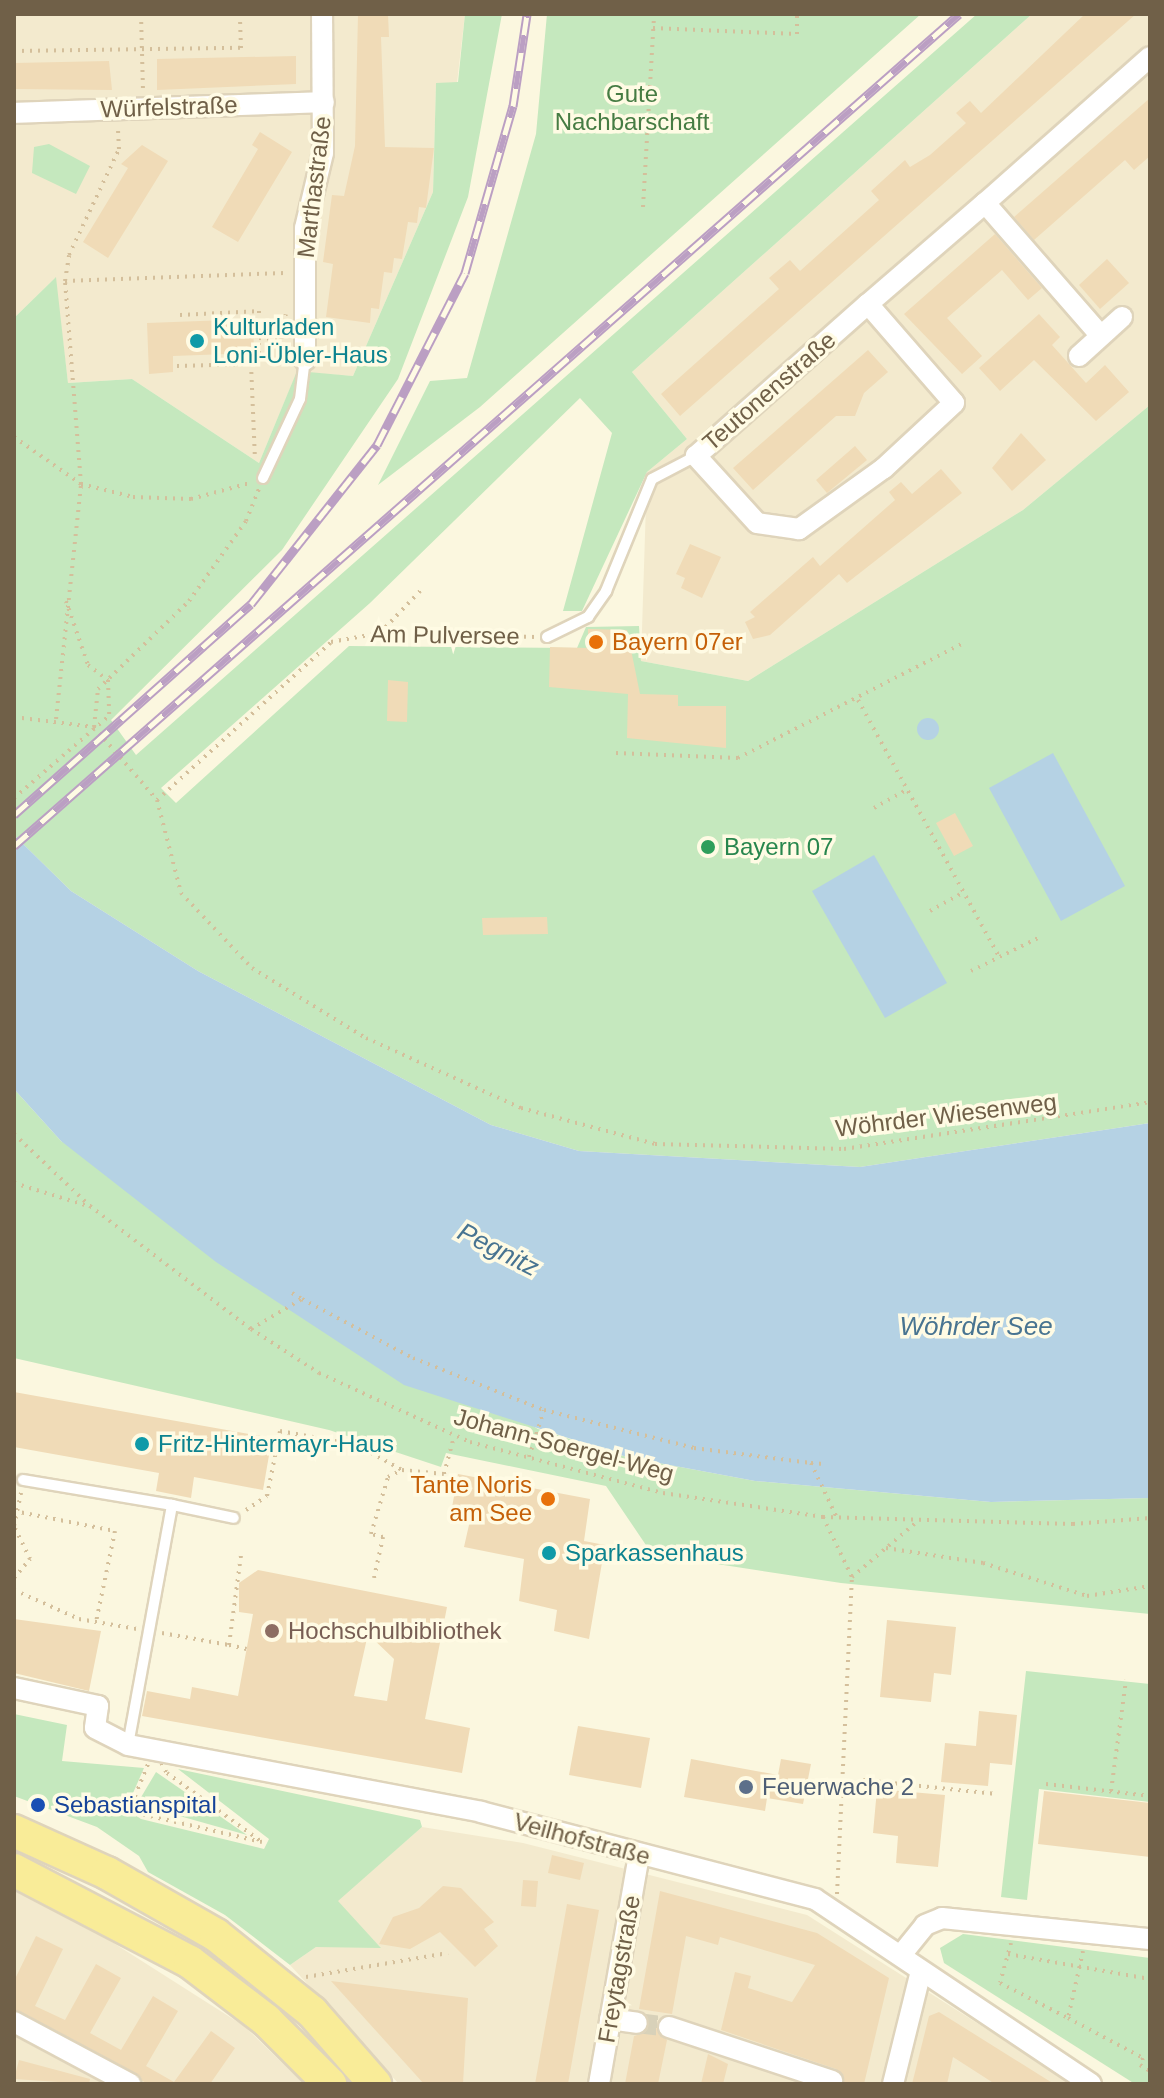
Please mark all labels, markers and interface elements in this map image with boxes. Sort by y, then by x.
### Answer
park label: Gute Nachbarschaft [555,80,709,136]
street label: Würfelstraße [100,90,238,124]
street label: Marthastraße [291,114,337,260]
place label: Kulturladen Loni-Übler-Haus [213,313,388,369]
street label: Teutonenstraße [697,325,841,457]
marker: Kulturladen Loni-Übler-Haus [188,332,206,350]
street label: Am Pulversee [370,619,520,651]
place label: Bayern 07er [612,628,743,656]
marker: Bayern 07er [587,633,605,651]
place label: Bayern 07 [724,833,833,861]
marker: Bayern 07 [699,838,717,856]
street label: Wöhrder Wiesenweg [834,1087,1058,1143]
water label: Pegnitz [452,1216,544,1284]
water label: Wöhrder See [899,1311,1053,1343]
street label: Johann-Soergel-Weg [451,1402,677,1488]
place label: Fritz-Hintermayr-Haus [158,1430,394,1458]
marker: Fritz-Hintermayr-Haus [133,1435,151,1453]
place label: Tante Noris am See [411,1471,532,1527]
marker: Tante Noris am See [539,1490,557,1508]
place label: Sparkassenhaus [565,1539,744,1567]
marker: Sparkassenhaus [540,1544,558,1562]
place label: Hochschulbibliothek [288,1617,501,1645]
marker: Hochschulbibliothek [263,1622,281,1640]
place label: Feuerwache 2 [762,1773,914,1801]
marker: Feuerwache 2 [737,1778,755,1796]
place label: Sebastianspital [54,1791,217,1819]
marker: Sebastianspital [29,1796,47,1814]
street label: Veilhofstraße [511,1807,653,1871]
street label: Freytagstraße [592,1893,646,2045]

